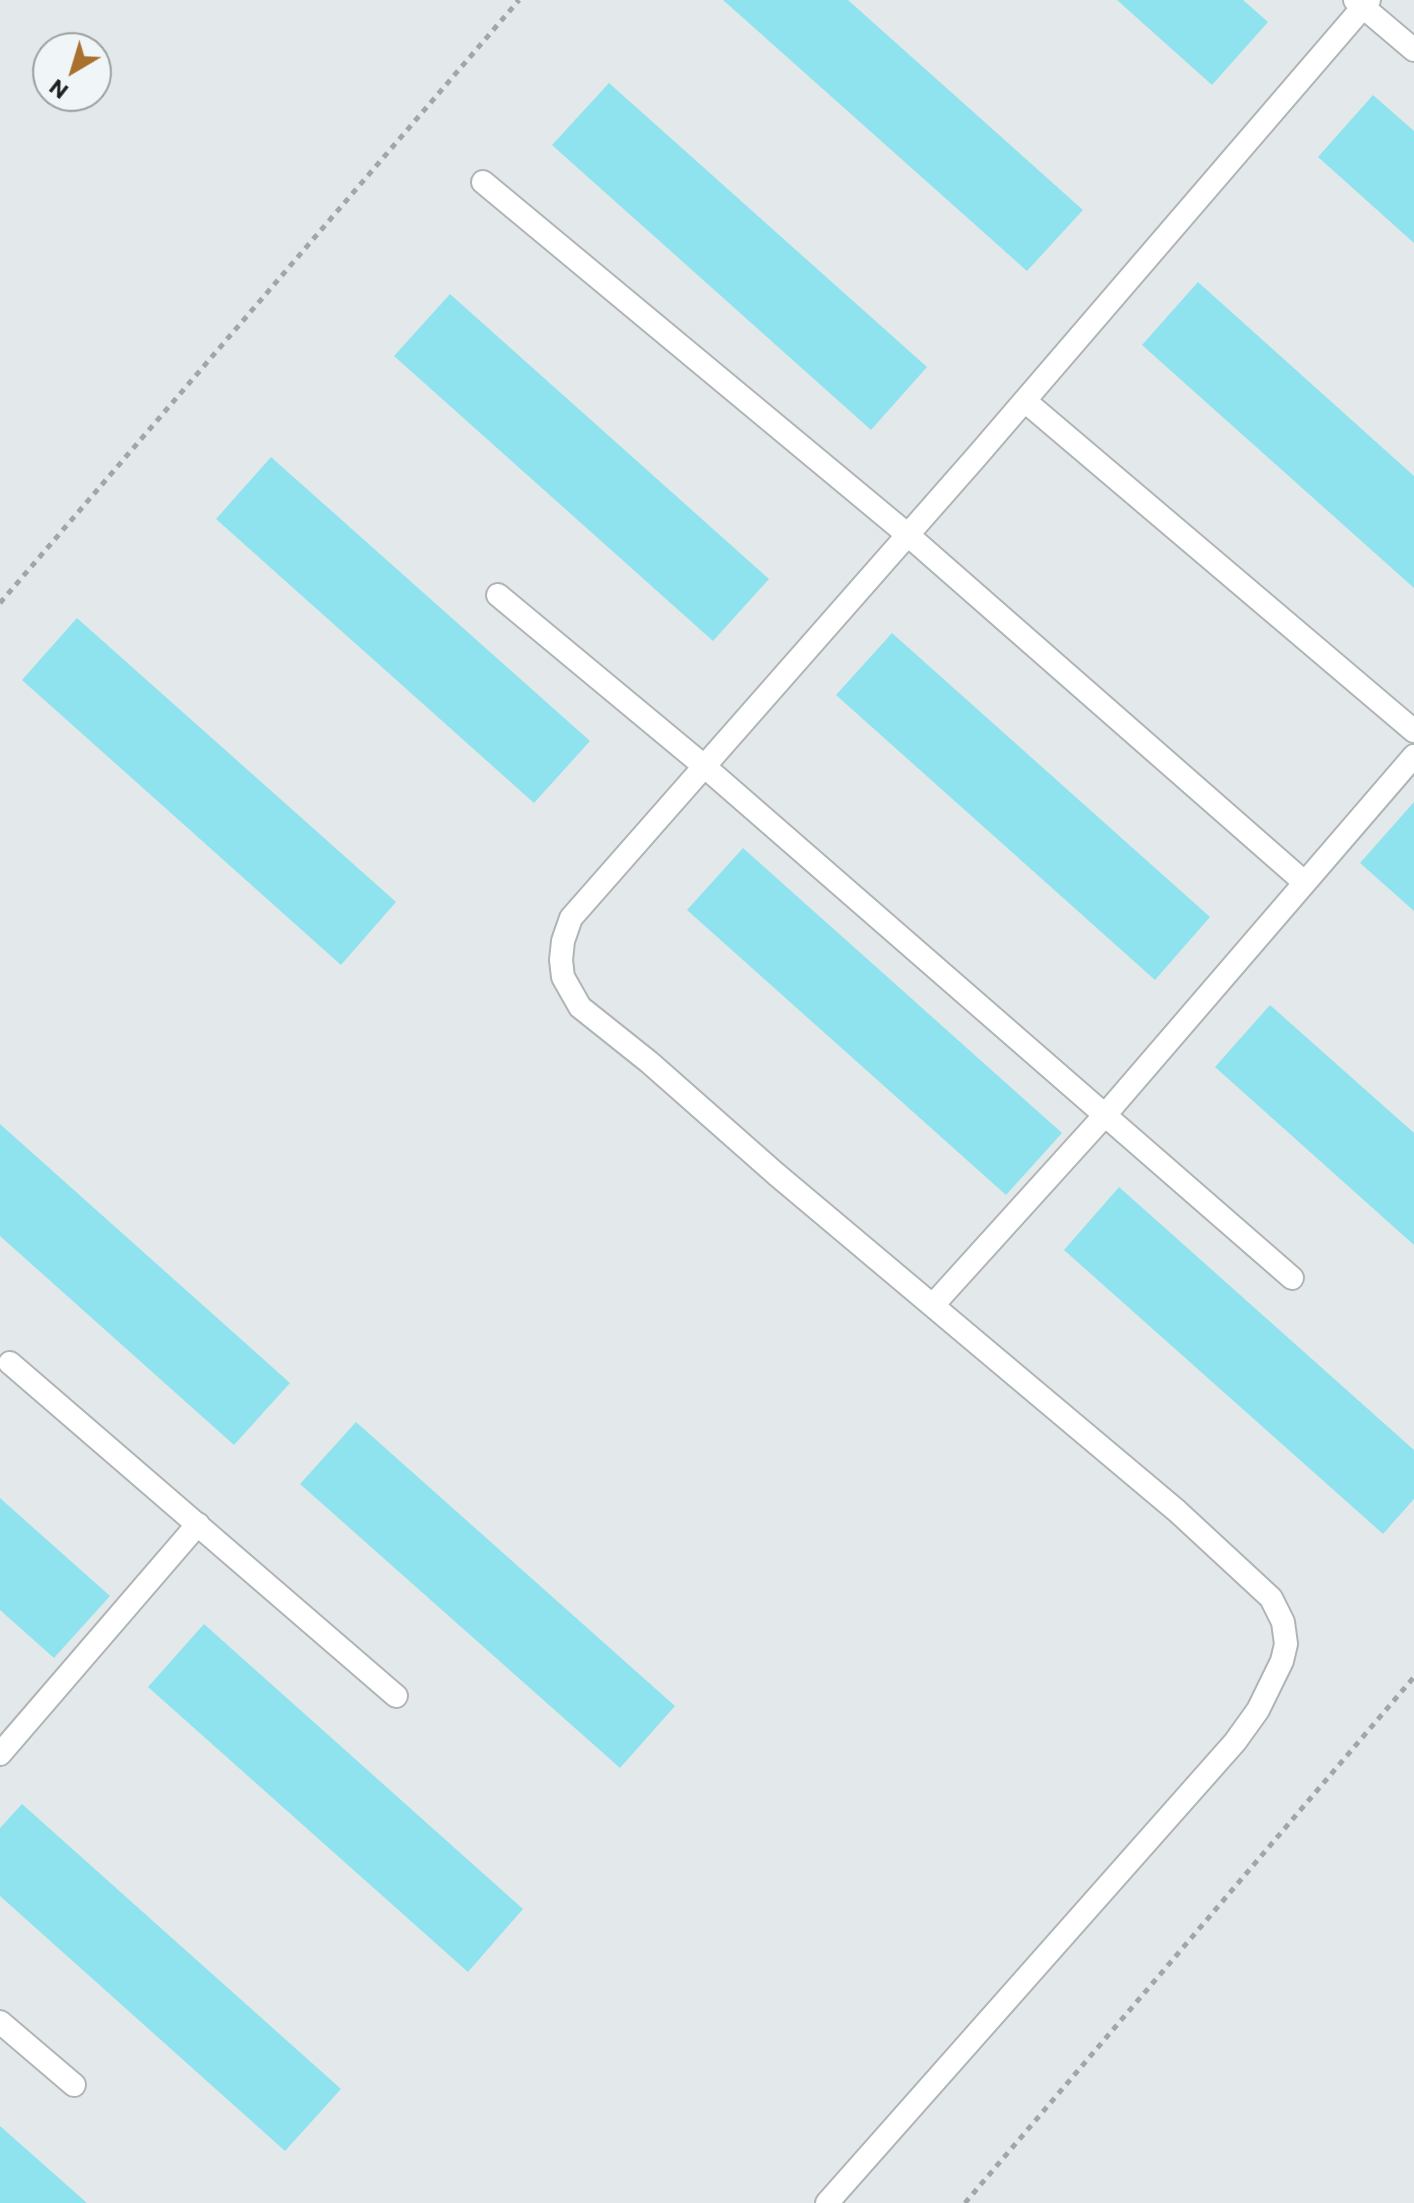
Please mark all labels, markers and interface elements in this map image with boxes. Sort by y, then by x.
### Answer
north arrow [32,32,112,112]
text: N [43,74,73,105]

